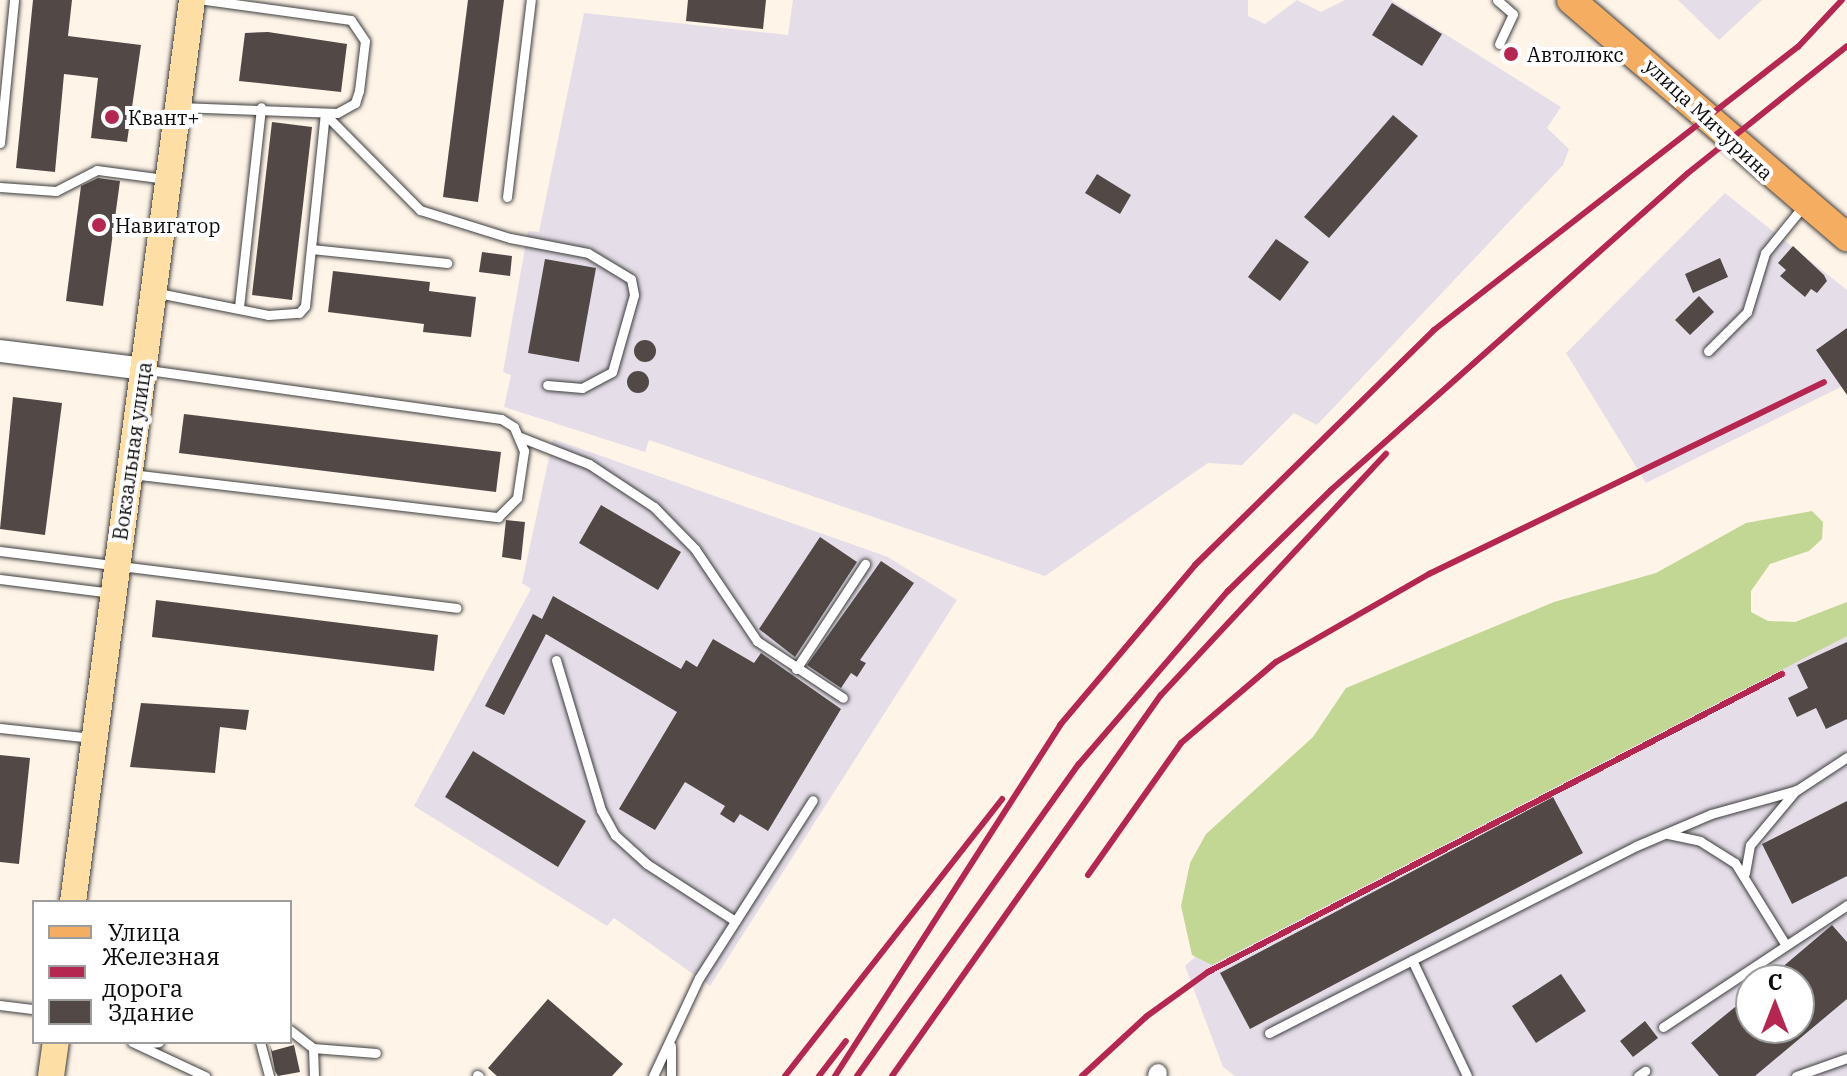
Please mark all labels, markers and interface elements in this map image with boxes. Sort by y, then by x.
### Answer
place label: Автолюкс [1527,42,1624,66]
marker: Автолюкс [1502,45,1520,63]
street label: улица Мичурина [1640,53,1778,185]
place label: Квант+ [128,105,199,129]
marker: Квант+ [103,108,121,126]
place label: Навигатор [115,213,220,237]
marker: Навигатор [90,216,108,234]
street label: Вокзальная улица [108,360,156,542]
legend [32,900,292,1044]
text: Улица [108,916,181,948]
text: Железная дорога [102,940,220,1004]
north arrow [1735,964,1815,1044]
text: С [1768,967,1782,996]
text: Здание [108,996,194,1028]

